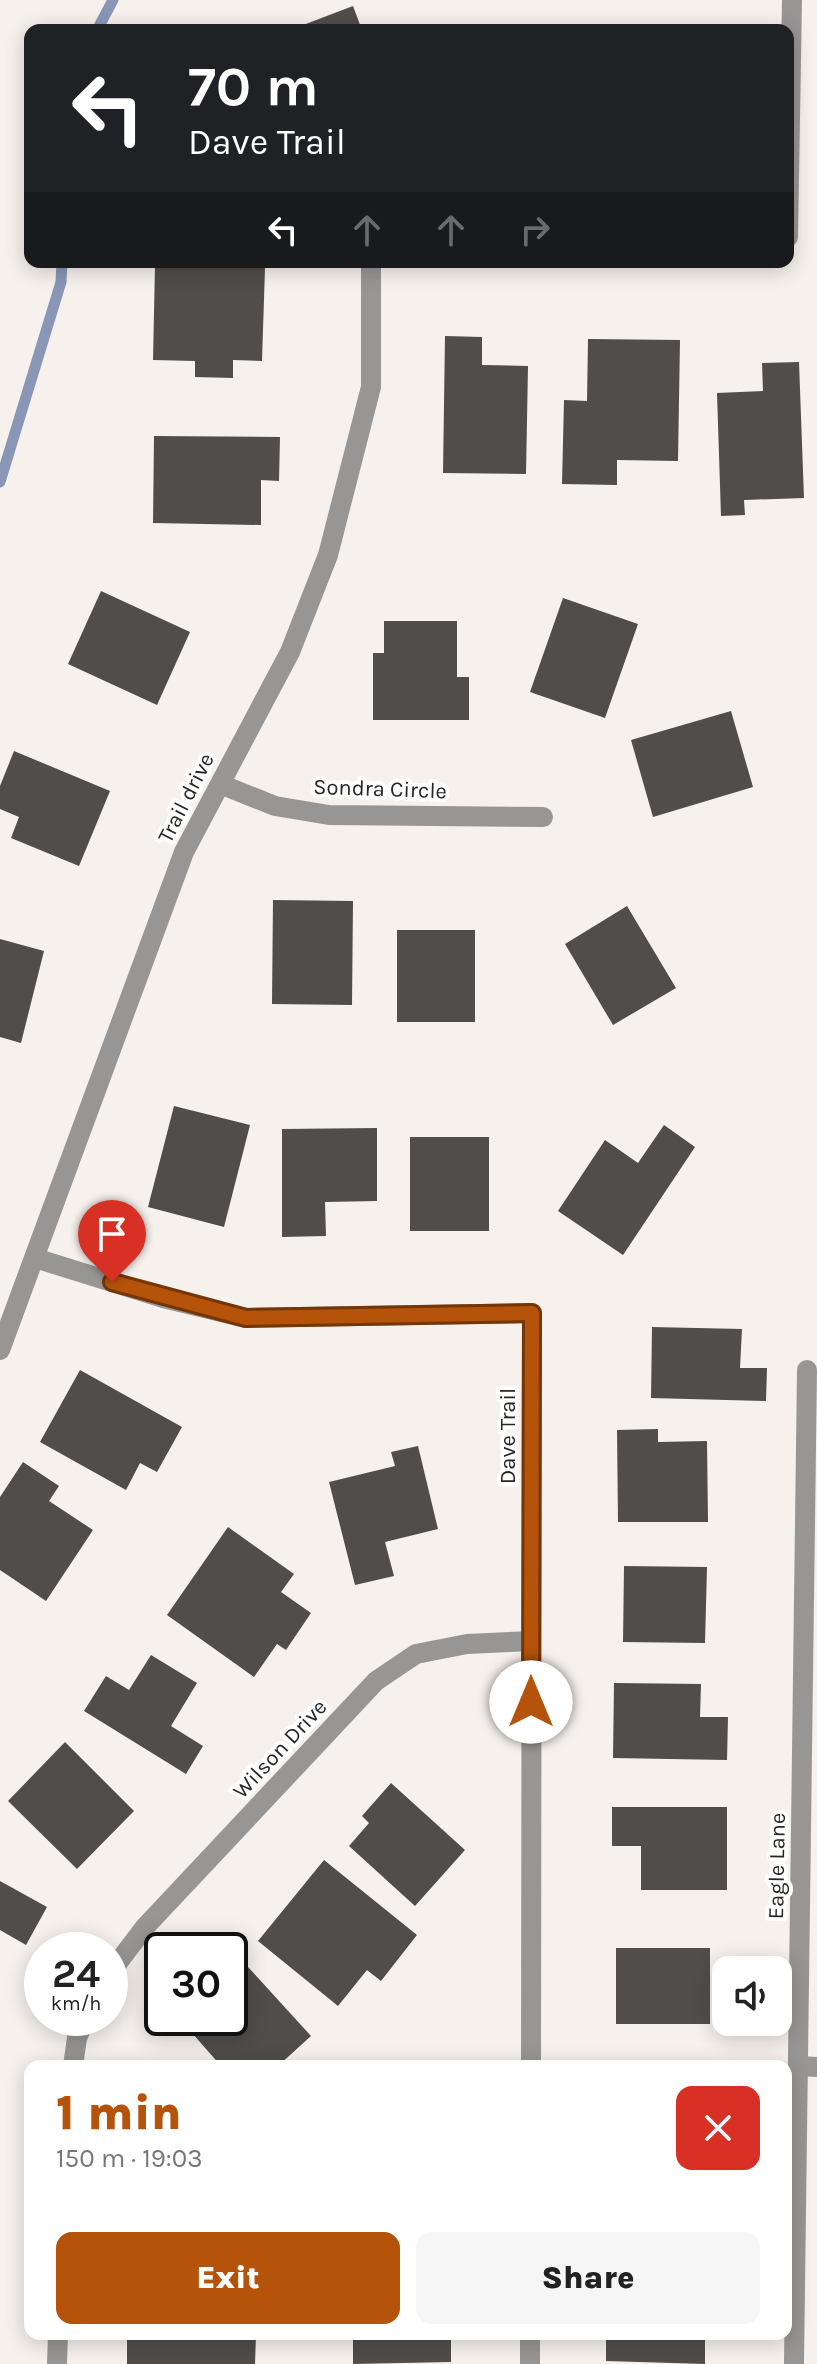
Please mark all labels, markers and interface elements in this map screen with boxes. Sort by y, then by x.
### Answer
text: 70 m [188,54,319,119]
icon: left [56,56,160,160]
text: Dave Trail [188,121,346,163]
icon: left [261,208,305,252]
icon: ahead [345,208,389,252]
icon: ahead [429,208,473,252]
icon: right [513,208,557,252]
street label: Trail drive [152,749,220,847]
street label: Sondra Circle [313,774,447,804]
pin [78,1200,146,1282]
icon: arrive [90,1212,134,1256]
street label: Dave Trail [495,1388,521,1484]
position arrow [489,1660,573,1744]
street label: Wilson Drive [228,1694,332,1804]
street label: Eagle Lane [763,1813,791,1919]
speed limit sign: 30 [144,1932,248,2036]
text: 24 [52,1950,100,1997]
map controls [712,1956,792,2036]
button: sound [712,1956,792,2036]
text: km/h [51,1992,101,2015]
text: 1 min [56,2085,182,2141]
button: close [676,2086,760,2170]
text: 150 m · 19:03 [56,2143,203,2174]
button: Exit [56,2232,400,2324]
button: Share [416,2232,760,2324]

